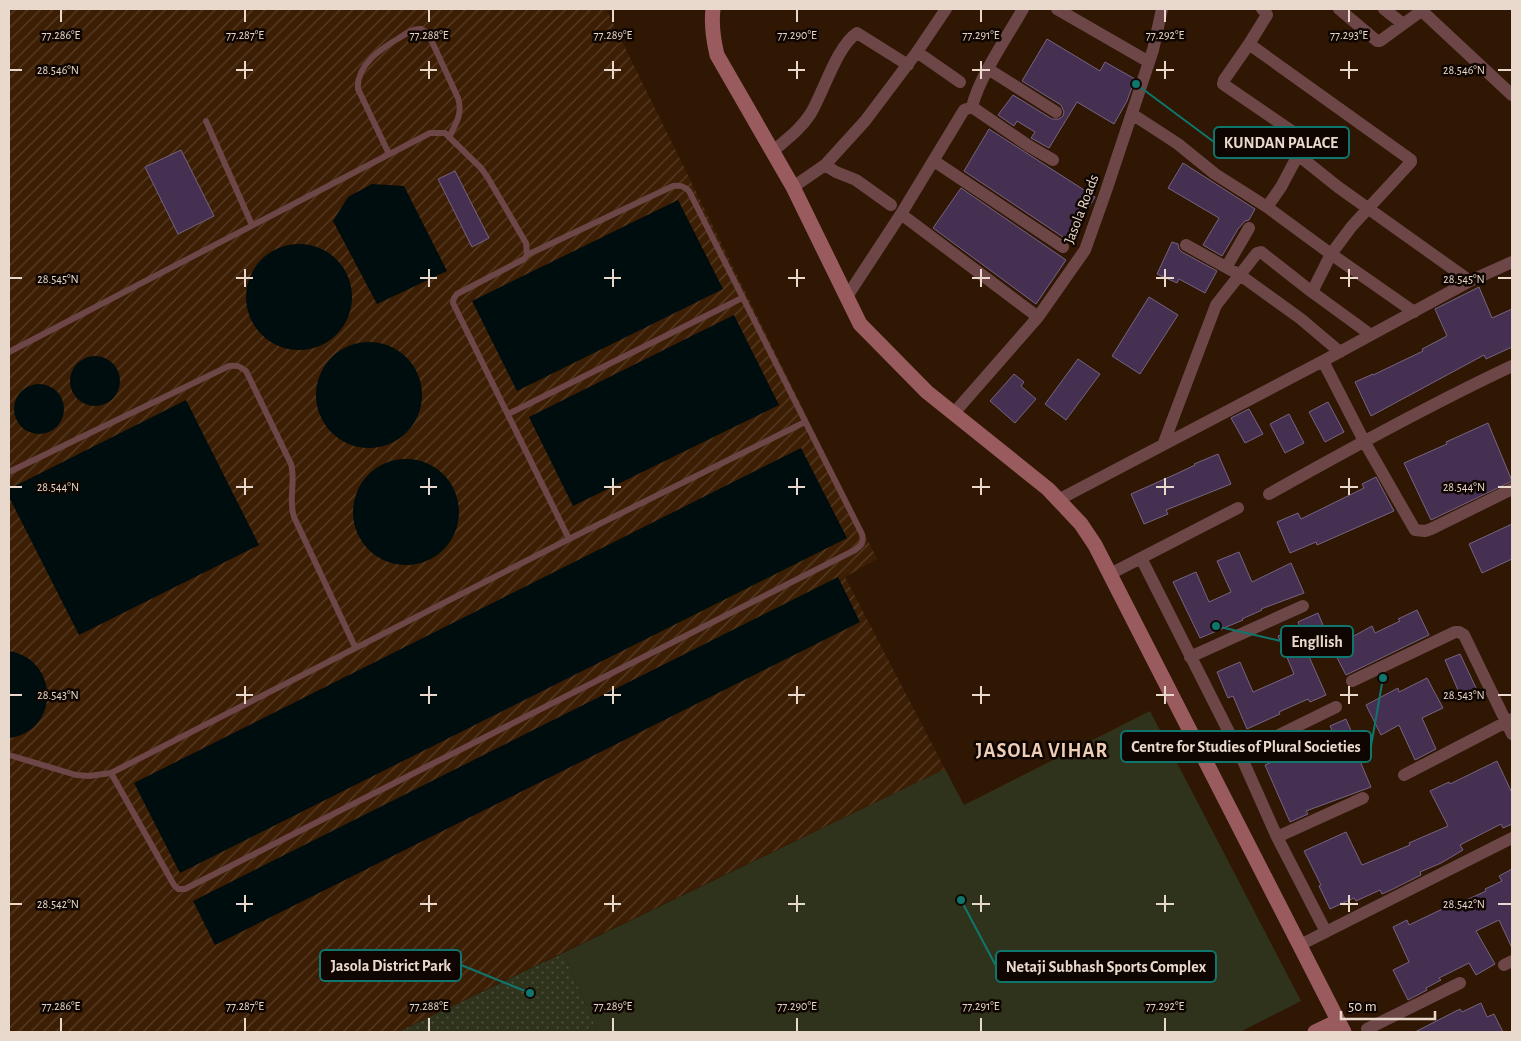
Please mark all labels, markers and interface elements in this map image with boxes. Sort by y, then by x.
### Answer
text: 77.286°E [42,29,81,41]
text: 77.287°E [226,29,264,41]
text: 77.288°E [410,29,449,41]
text: 77.289°E [594,29,633,41]
text: 77.290°E [777,29,817,41]
text: 77.291°E [962,29,1000,41]
text: 77.292°E [1146,29,1185,41]
text: 77.293°E [1330,29,1368,41]
text: 28.546°N [37,64,79,76]
text: 28.546°N [1443,64,1485,76]
callout: KUNDAN PALACE [1214,127,1349,158]
text: KUNDAN PALACE [1224,135,1338,151]
street label: Jasola Roads [1061,173,1101,246]
text: 28.545°N [37,273,79,285]
text: 28.545°N [1443,273,1485,285]
text: 28.544°N [37,481,79,493]
text: 28.544°N [1443,481,1485,493]
callout: Engllish [1281,626,1353,657]
text: Engllish [1291,634,1343,650]
text: 28.543°N [37,689,79,701]
text: 28.543°N [1443,689,1485,701]
callout: Centre for Studies of Plural Societies [1121,731,1371,762]
text: Centre for Studies of Plural Societies [1131,739,1361,755]
district label: JASOLA VIHAR [976,741,1108,761]
text: 28.542°N [37,898,79,910]
text: 28.542°N [1443,898,1485,910]
callout: Jasola District Park [320,950,461,981]
callout: Netaji Subhash Sports Complex [996,951,1216,982]
text: Jasola District Park [331,958,451,974]
text: Netaji Subhash Sports Complex [1006,959,1207,976]
scale bar [1341,988,1435,1020]
text: 50 m [1348,999,1377,1014]
text: 77.286°E [42,1000,81,1012]
text: 77.287°E [226,1000,264,1012]
text: 77.288°E [410,1000,449,1012]
text: 77.289°E [594,1000,633,1012]
text: 77.290°E [777,1000,817,1012]
text: 77.291°E [962,1000,1000,1012]
text: 77.292°E [1146,1000,1185,1012]

